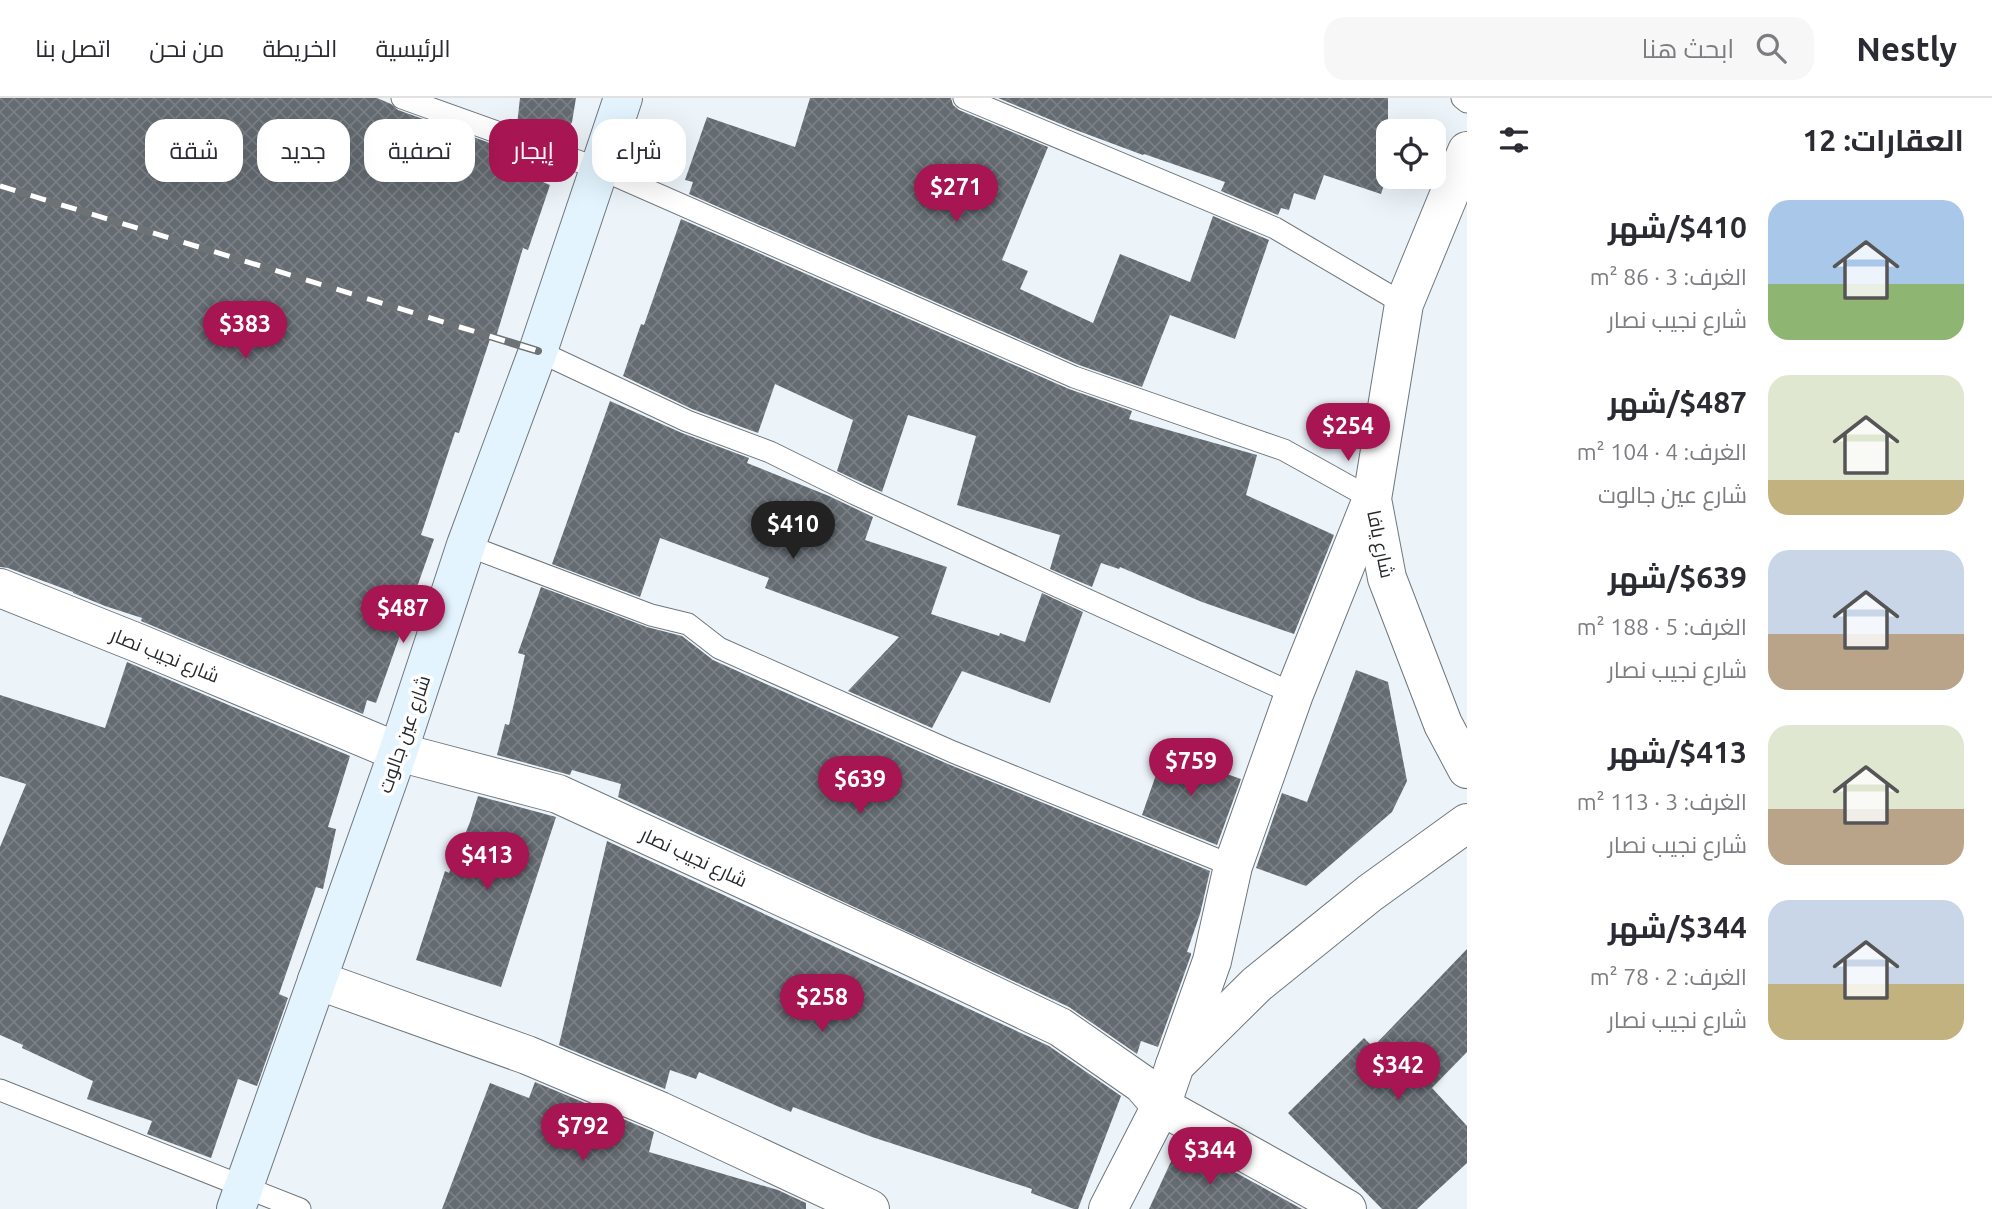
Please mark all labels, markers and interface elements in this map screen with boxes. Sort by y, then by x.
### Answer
search box [1324,17,1814,80]
icon: search [1752,29,1790,67]
text: Nestly [1856,30,1957,67]
text: ابحث هنا [1642,34,1734,63]
text: اتصل بنا [35,35,111,62]
text: من نحن [149,35,225,62]
text: الخريطة [263,35,337,62]
text: الرئيسية [375,35,451,62]
chip: شقة [145,119,243,182]
chip: جديد [257,119,350,182]
chip: تصفية [364,119,475,182]
chip: إيجار [489,119,578,182]
chip: شراء [592,119,686,182]
map controls [1376,119,1446,189]
button: locate [1376,119,1446,189]
icon: filters [1495,121,1533,159]
text: العقارات: 12 [1802,123,1964,157]
pin: $271 [915,164,997,224]
text: $271 [930,174,982,199]
text: $410/شهر [1608,210,1747,244]
icon: home [1824,228,1908,312]
text: الغرف: 3 · 86 m² [1590,264,1747,289]
pin: $383 [204,302,286,361]
text: شارع نجيب نصار [1608,307,1747,332]
text: $383 [219,311,271,336]
text: $487/شهر [1608,385,1747,419]
icon: home [1824,403,1908,487]
pin: $254 [1307,404,1389,463]
text: $254 [1322,413,1374,438]
text: الغرف: 4 · 104 m² [1577,439,1747,464]
text: شارع عين جالوت [1598,482,1747,507]
pin: $410 [752,502,834,561]
street label: شارع يافا [1360,508,1399,581]
text: $410 [767,511,819,536]
text: $639/شهر [1608,560,1747,594]
icon: home [1824,578,1908,662]
pin: $487 [362,586,444,645]
text: $487 [377,595,429,620]
text: الغرف: 5 · 188 m² [1577,614,1747,639]
street label: شارع نجيب نصار [106,623,222,690]
text: شارع نجيب نصار [1608,657,1747,682]
street label: شارع عين جالوت [374,672,437,797]
text: $413/شهر [1608,735,1747,769]
pin: $759 [1150,738,1232,798]
text: $759 [1165,748,1217,773]
icon: home [1824,753,1908,837]
pin: $639 [819,756,901,816]
text: $639 [834,766,886,791]
text: الغرف: 3 · 113 m² [1577,789,1747,814]
street label: شارع نجيب نصار [635,822,751,894]
pin: $413 [446,832,528,892]
text: شارع نجيب نصار [1608,832,1747,857]
text: $413 [461,842,513,867]
text: $344/شهر [1608,910,1747,944]
icon: home [1824,928,1908,1012]
text: الغرف: 2 · 78 m² [1590,964,1747,989]
pin: $258 [781,974,863,1034]
text: $258 [796,984,848,1009]
text: شارع نجيب نصار [1608,1007,1747,1032]
pin: $342 [1357,1042,1439,1102]
text: $342 [1372,1052,1424,1077]
pin: $792 [542,1104,624,1163]
text: $792 [557,1113,609,1138]
pin: $344 [1169,1128,1251,1187]
text: $344 [1184,1137,1236,1162]

